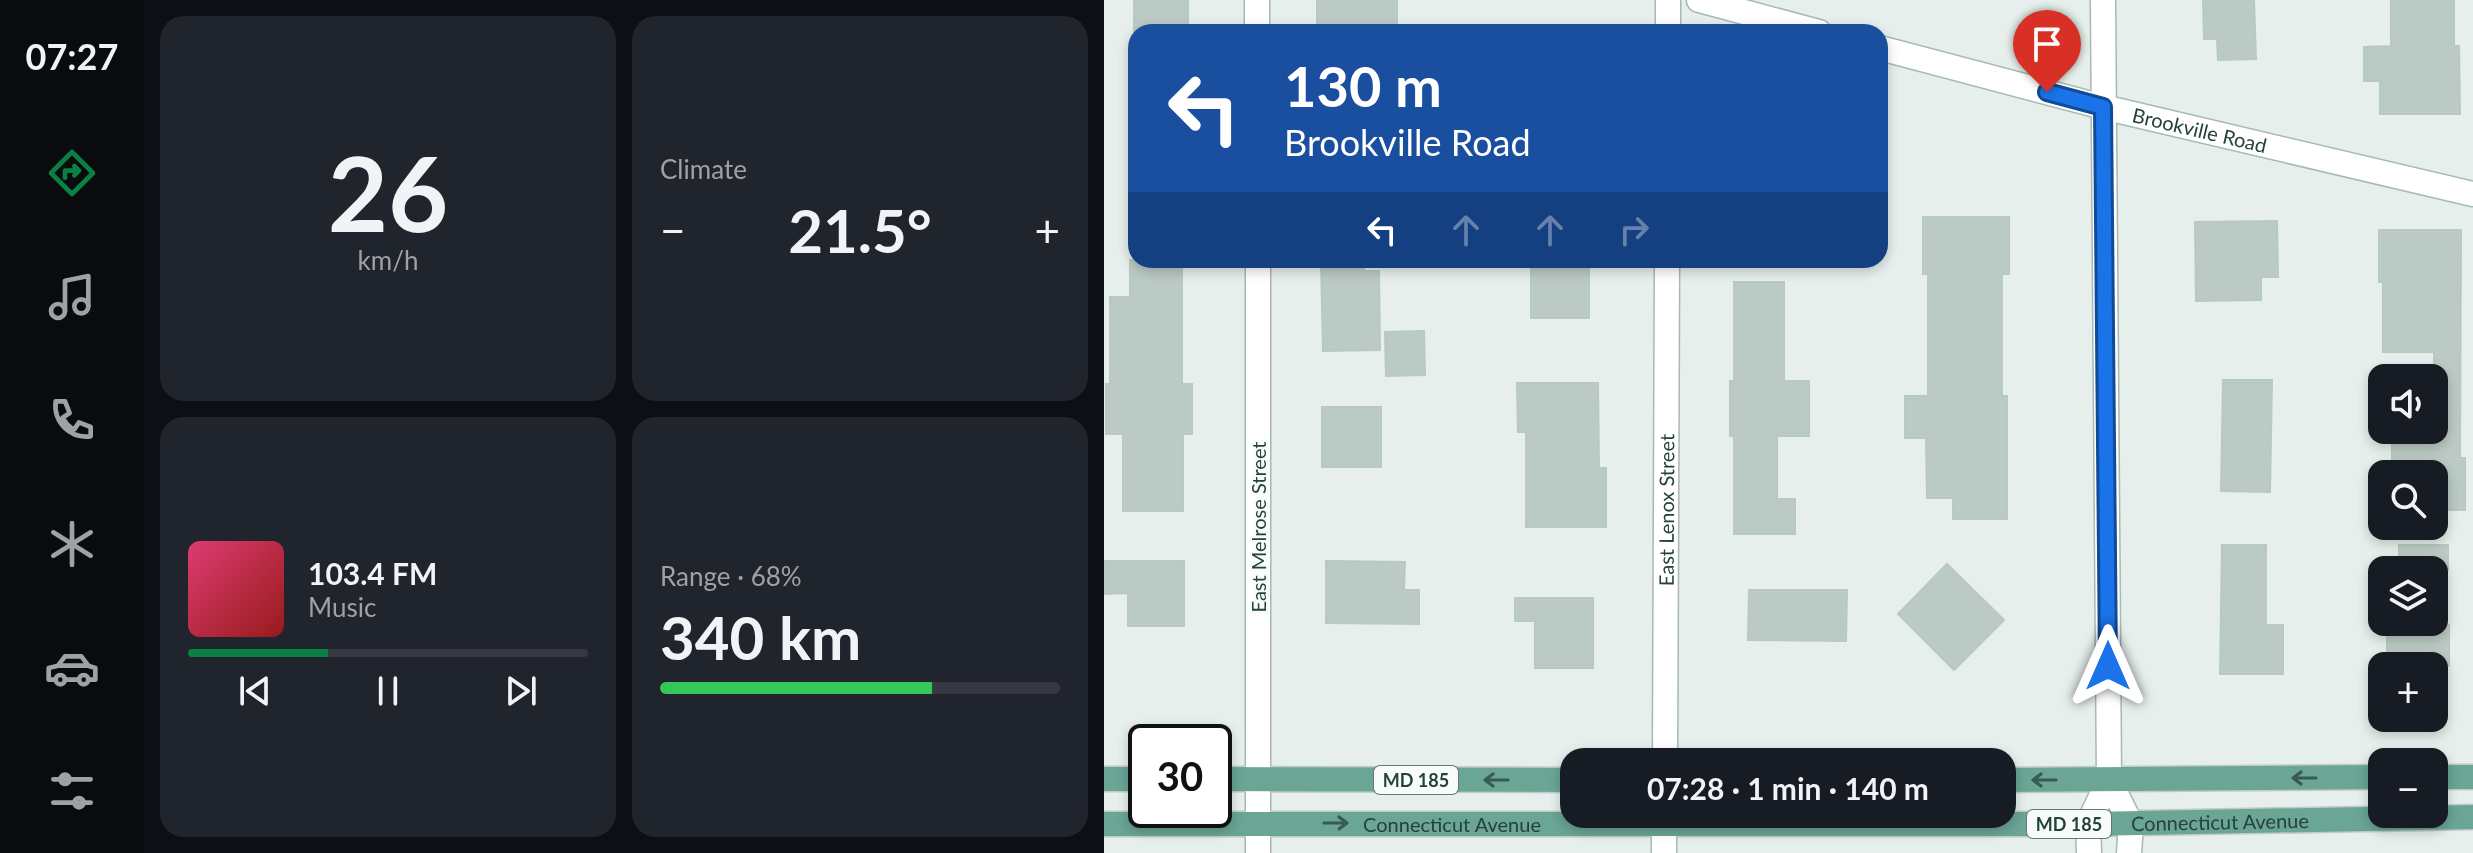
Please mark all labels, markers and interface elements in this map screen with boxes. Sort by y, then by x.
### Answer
pin [2013,10,2081,92]
icon: arrive [2025,22,2069,66]
text: 07:27 [26,34,118,78]
text: 130 m [1284,52,1442,119]
icon: left [1152,56,1256,160]
street label: Brookville Road [2130,102,2269,157]
text: Brookville Road [1284,120,1531,164]
text: 26 [328,129,448,254]
icon: directions [44,145,100,201]
text: Climate [660,153,747,185]
text: 21.5° [788,194,932,266]
text: − [660,204,686,256]
text: + [1034,204,1060,256]
icon: left [1360,208,1404,252]
icon: ahead [1444,208,1488,252]
icon: ahead [1528,208,1572,252]
icon: right [1612,208,1656,252]
text: km/h [358,244,418,276]
icon: music [44,269,100,325]
map controls [2368,364,2448,828]
button: sound [2368,364,2448,444]
icon: phone [44,392,100,448]
street label: East Lenox Street [1654,434,1678,586]
street label: East Melrose Street [1246,441,1270,613]
button: search [2368,460,2448,540]
icon: climate [44,516,100,572]
text: 103.4 FM [308,555,437,591]
button: layers [2368,556,2448,636]
text: Range · 68% [660,560,802,592]
text: Music [308,591,376,623]
text: 340 km [660,601,861,673]
position arrow [2066,624,2150,708]
icon: car [44,640,100,696]
button: + [2368,652,2448,732]
icon: previous [233,669,277,713]
icon: pause [366,669,410,713]
icon: next [499,669,543,713]
speed limit sign: 30 [1128,724,1232,828]
button: − [2368,748,2448,828]
icon: filters [44,763,100,819]
road number: MD 185 [1374,766,1458,794]
text: 07:28 · 1 min · 140 m [1647,770,1929,806]
one-way arrow [2291,770,2318,786]
one-way arrow [1483,772,1510,788]
one-way arrow [2031,772,2058,788]
street label: Connecticut Avenue [2131,808,2309,835]
road number: MD 185 [2027,810,2111,838]
street label: Connecticut Avenue [1363,812,1541,836]
one-way arrow [1322,815,1349,831]

